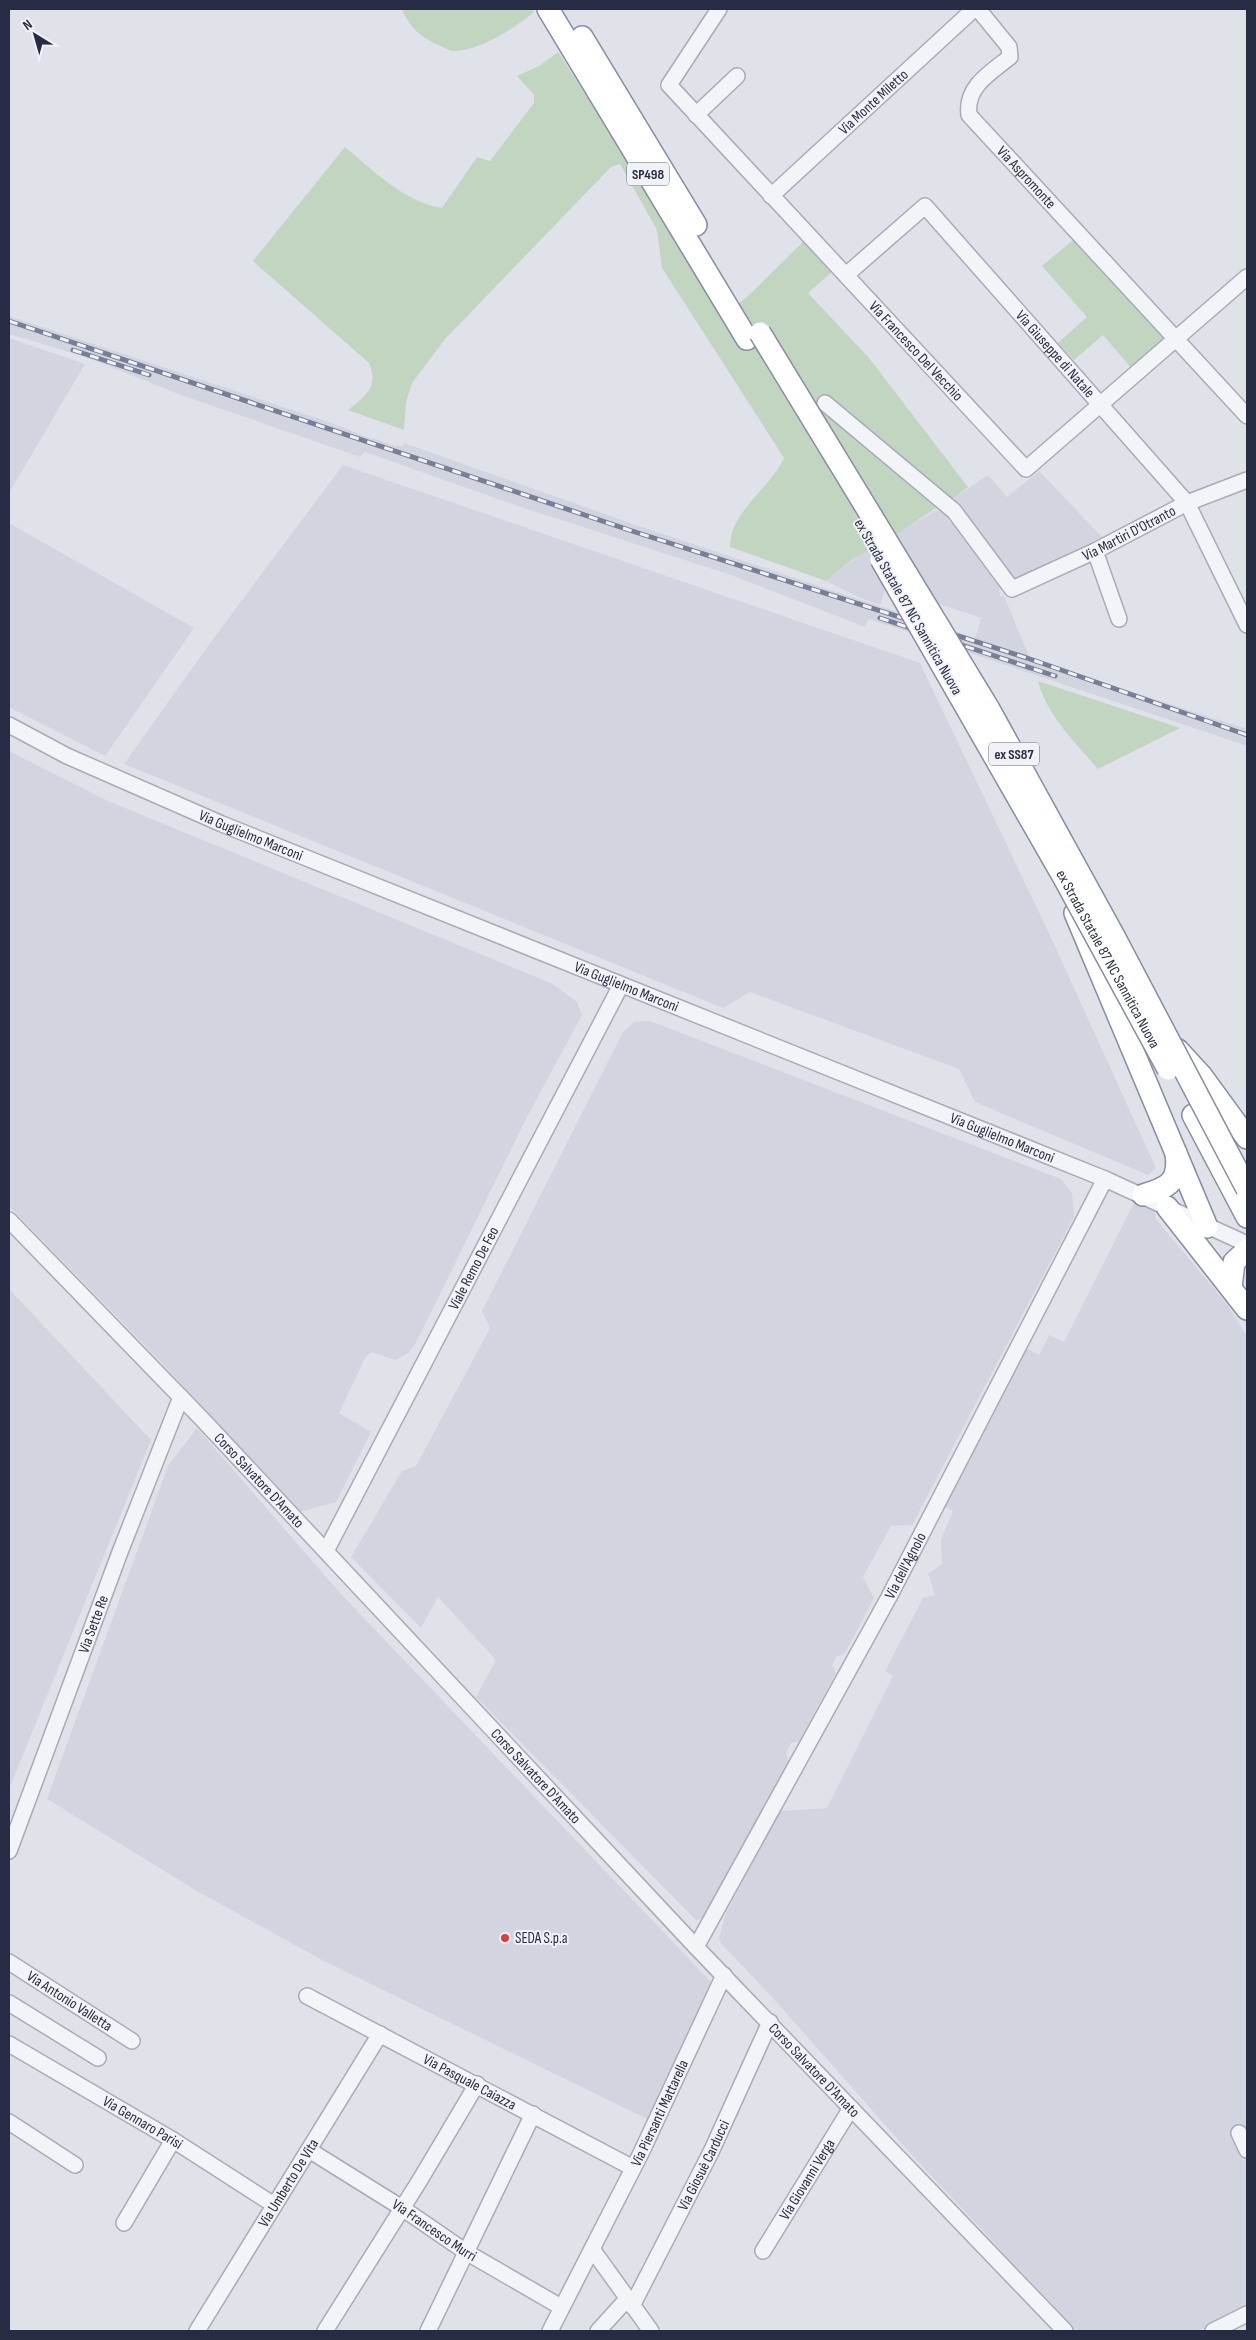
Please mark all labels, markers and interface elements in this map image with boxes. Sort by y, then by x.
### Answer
north arrow [10,10,60,60]
text: N [19,16,36,34]
street label: Via Monte Miletto [834,65,912,139]
street label: Via Aspromonte [993,142,1060,213]
road number: SP498 [627,162,669,185]
street label: Via Francesco Del Vecchio [865,297,967,405]
street label: Via Giuseppe di Natale [1012,306,1099,402]
street label: Via Martiri D'Otranto [1079,501,1179,565]
street label: ex Strada Statale 87 NC Sannitica Nuova [850,516,966,699]
road number: ex SS87 [989,742,1039,766]
street label: Via Guglielmo Marconi [196,806,306,865]
street label: ex Strada Statale 87 NC Sannitica Nuova [1052,866,1164,1052]
street label: Via Guglielmo Marconi [572,957,682,1016]
street label: Via Guglielmo Marconi [947,1108,1057,1167]
street label: Viale Remo De Feo [444,1223,503,1313]
street label: Corso Salvatore D'Amato [210,1429,308,1532]
street label: Via dell'Agnolo [880,1529,930,1602]
street label: Via Sette Re [74,1593,113,1656]
street label: Corso Salvatore D'Amato [487,1724,585,1828]
place label: SEDA S.p.a [515,1929,568,1948]
marker: SEDA S.p.a [499,1932,511,1944]
street label: Via Antonio Valletta [23,1966,116,2036]
street label: Corso Salvatore D'Amato [765,2019,864,2121]
street label: Via Pasquale Caiazza [420,2050,520,2114]
street label: Via Piersanti Mattarella [626,2057,693,2169]
street label: Via Gennaro Parisi [99,2091,187,2153]
street label: Via Giosuè Carducci [673,2117,734,2214]
street label: Via Umberto De Vita [254,2135,323,2231]
street label: Via Giovanni Verga [775,2135,839,2223]
street label: Via Francesco Murri [389,2195,480,2266]

